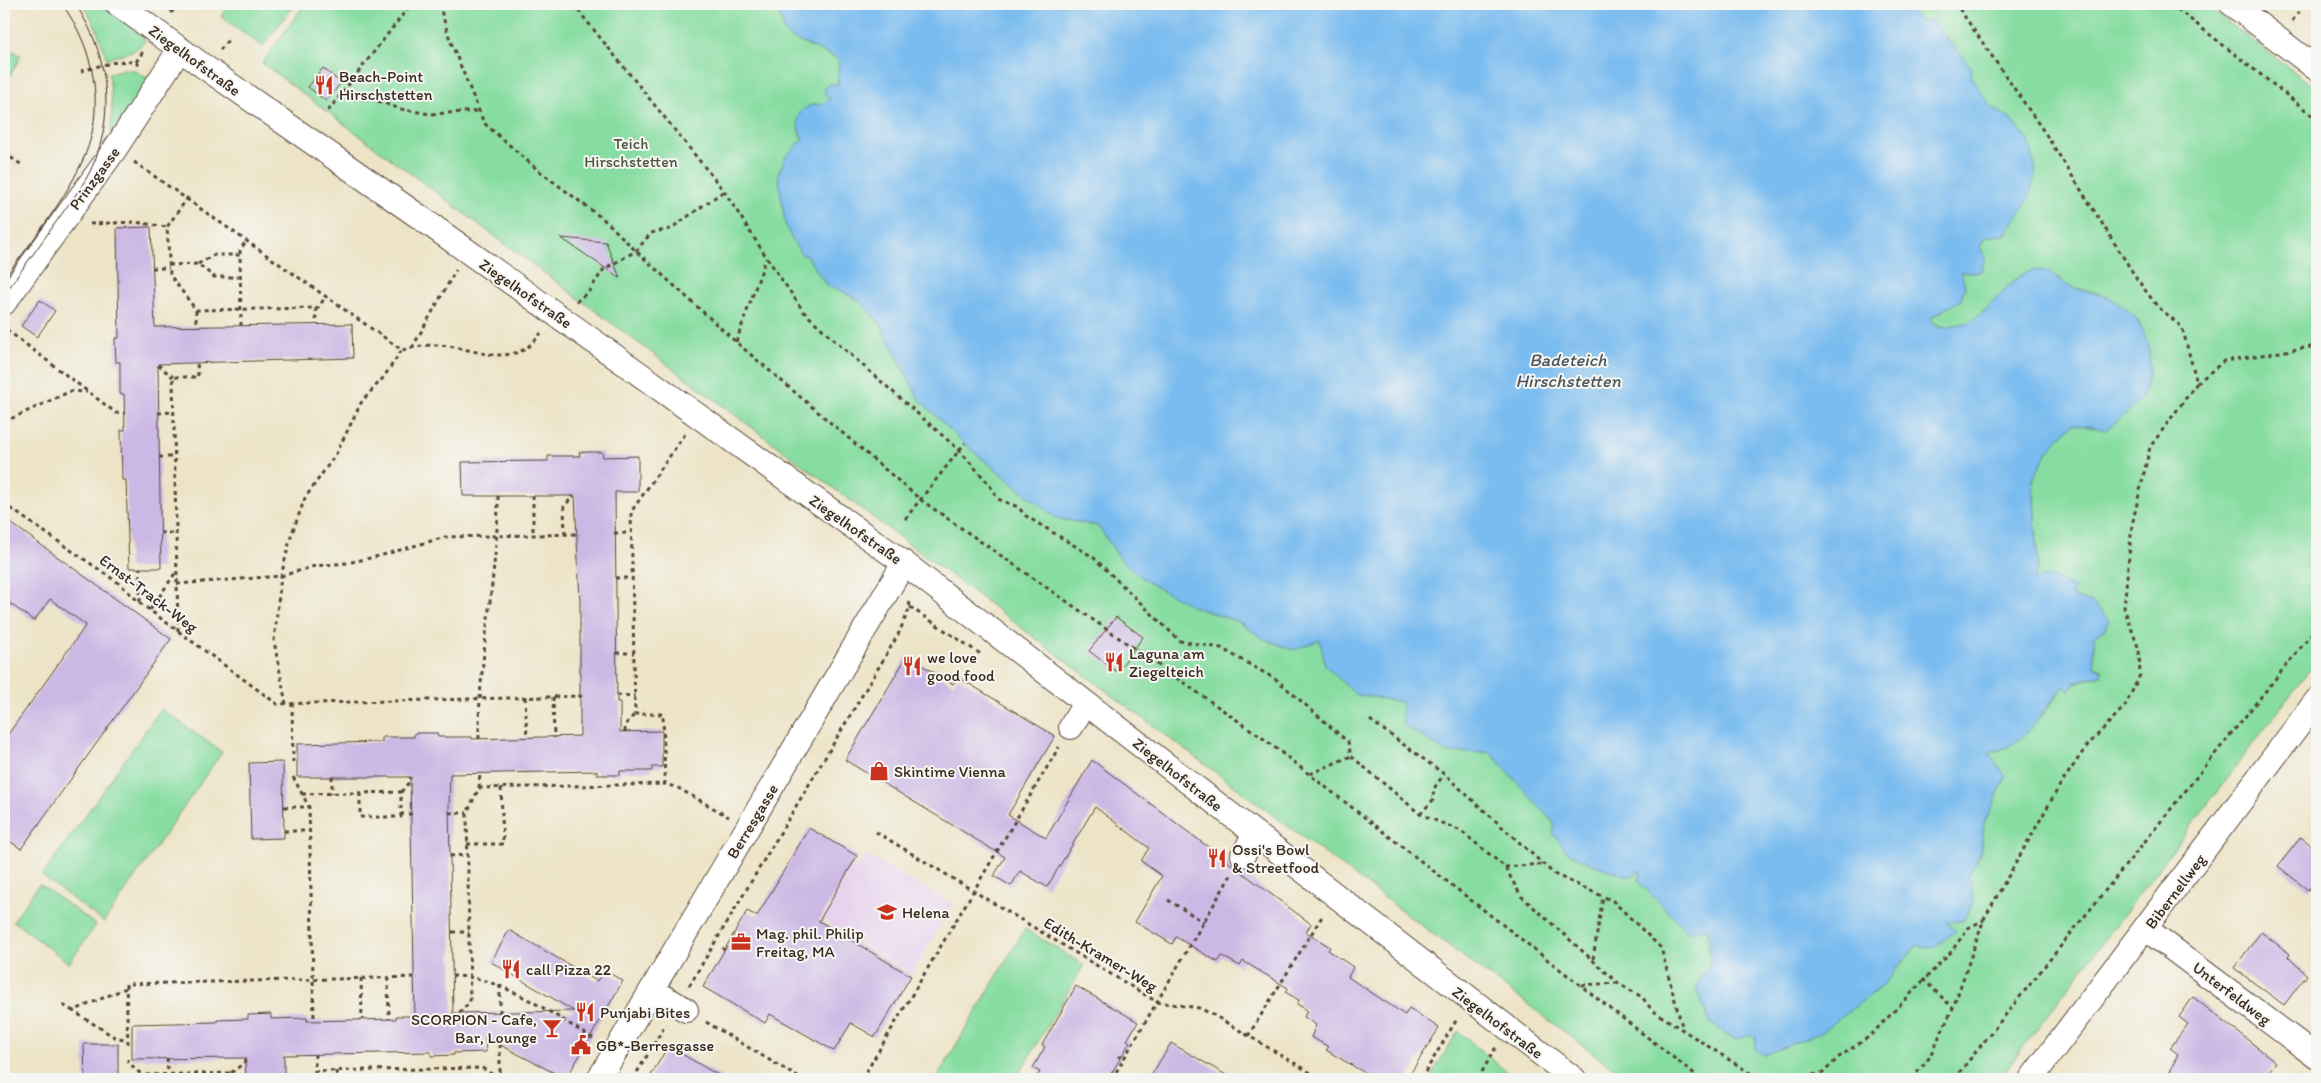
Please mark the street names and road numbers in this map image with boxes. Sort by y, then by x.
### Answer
street label: Ziegelhofstraße [145,21,245,100]
street label: Prinzgasse [65,143,124,214]
street label: Ziegelhofstraße [476,254,576,333]
street label: Ziegelhofstraße [806,490,906,569]
street label: Ernst-Track-Weg [96,550,202,637]
street label: Ziegelhofstraße [1129,733,1227,816]
street label: Berresgasse [723,781,782,862]
street label: Bibernellweg [2141,849,2210,933]
street label: Edith-Kramer-Weg [1040,913,1162,996]
street label: Unterfeldweg [2189,958,2275,1030]
street label: Ziegelhofstraße [1449,982,1547,1063]

